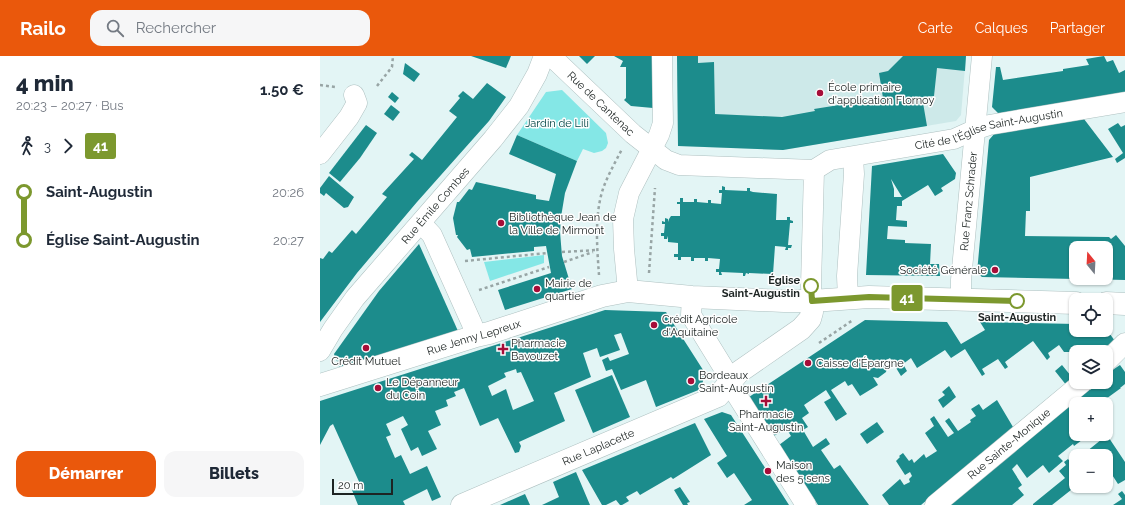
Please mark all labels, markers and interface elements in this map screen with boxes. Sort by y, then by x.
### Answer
search box [90,10,370,46]
text: Railo [20,17,66,39]
icon: search [104,17,126,39]
text: Rechercher [136,19,216,37]
text: Carte [918,20,953,36]
text: Calques [975,20,1028,36]
text: Partager [1050,20,1105,36]
street label: Rue de Cantenac [565,69,637,138]
text: 4 min [16,70,74,96]
place label: École primaire d'application Flornoy [828,80,934,107]
text: 1.50 € [260,81,304,99]
marker: École primaire d'application Flornoy [815,88,825,98]
text: 20:23 – 20:27 · Bus [16,98,124,113]
street label: Cité de l'Église Saint-Augustin [914,106,1064,152]
park label: Jardin de Lili [525,117,589,130]
icon: walk [16,135,38,157]
icon: forward [57,135,79,157]
text: 41 [93,138,108,154]
text: 3 [44,139,51,154]
street label: Rue Franz Schrader [957,151,980,252]
street label: Rue Émile Combes [398,165,472,246]
text: Saint-Augustin [46,183,153,201]
text: 20:26 [272,185,304,200]
place label: Bibliothèque Jean de la Ville de Mirmont [509,211,617,237]
marker: Bibliothèque Jean de la Ville de Mirmont [496,218,506,228]
text: Église Saint-Augustin [46,231,200,249]
text: 20:27 [273,233,304,248]
north arrow [1069,241,1113,285]
map controls [1069,241,1113,493]
place label: Société Générale [900,264,988,277]
marker: Société Générale [990,265,1000,275]
place label: Église Saint-Augustin [722,273,800,300]
place label: Mairie de quartier [545,277,592,303]
marker: Église Saint-Augustin [803,278,819,294]
marker: Mairie de quartier [532,284,542,294]
line badge: 41 [889,285,925,311]
text: 41 [900,290,914,306]
marker: Saint-Augustin [1009,293,1025,309]
button: locate [1069,293,1113,337]
place label: Saint-Augustin [978,311,1056,324]
place label: Crédit Agricole d'Aquitaine [662,313,738,339]
street label: Rue Jenny Lepreux [425,316,523,358]
marker: Crédit Agricole d'Aquitaine [649,320,659,330]
place label: Pharmacie Bavouzet [511,337,566,363]
marker: Crédit Mutuel [361,343,371,353]
marker: Pharmacie Bavouzet [498,344,508,354]
button: layers [1069,345,1113,389]
place label: Crédit Mutuel [331,355,401,368]
place label: Caisse d'Épargne [816,356,904,370]
marker: Caisse d'Épargne [803,358,813,368]
place label: Bordeaux Saint-Augustin [699,369,774,395]
place label: Le Dépanneur du Coin [386,376,458,402]
marker: Bordeaux Saint-Augustin [686,376,696,386]
marker: Le Dépanneur du Coin [373,383,383,393]
marker: Pharmacie Saint-Augustin [761,396,771,406]
button: + [1069,397,1113,441]
street label: Rue Sainte-Monique [965,405,1053,482]
place label: Pharmacie Saint-Augustin [729,408,803,434]
street label: Rue Laplacette [560,426,637,468]
button: − [1069,449,1113,493]
button: Démarrer [16,451,156,497]
button: Billets [164,451,304,497]
place label: Maison des 5 sens [776,459,830,485]
marker: Maison des 5 sens [763,466,773,476]
scale bar [332,477,393,496]
text: 20 m [338,479,363,492]

